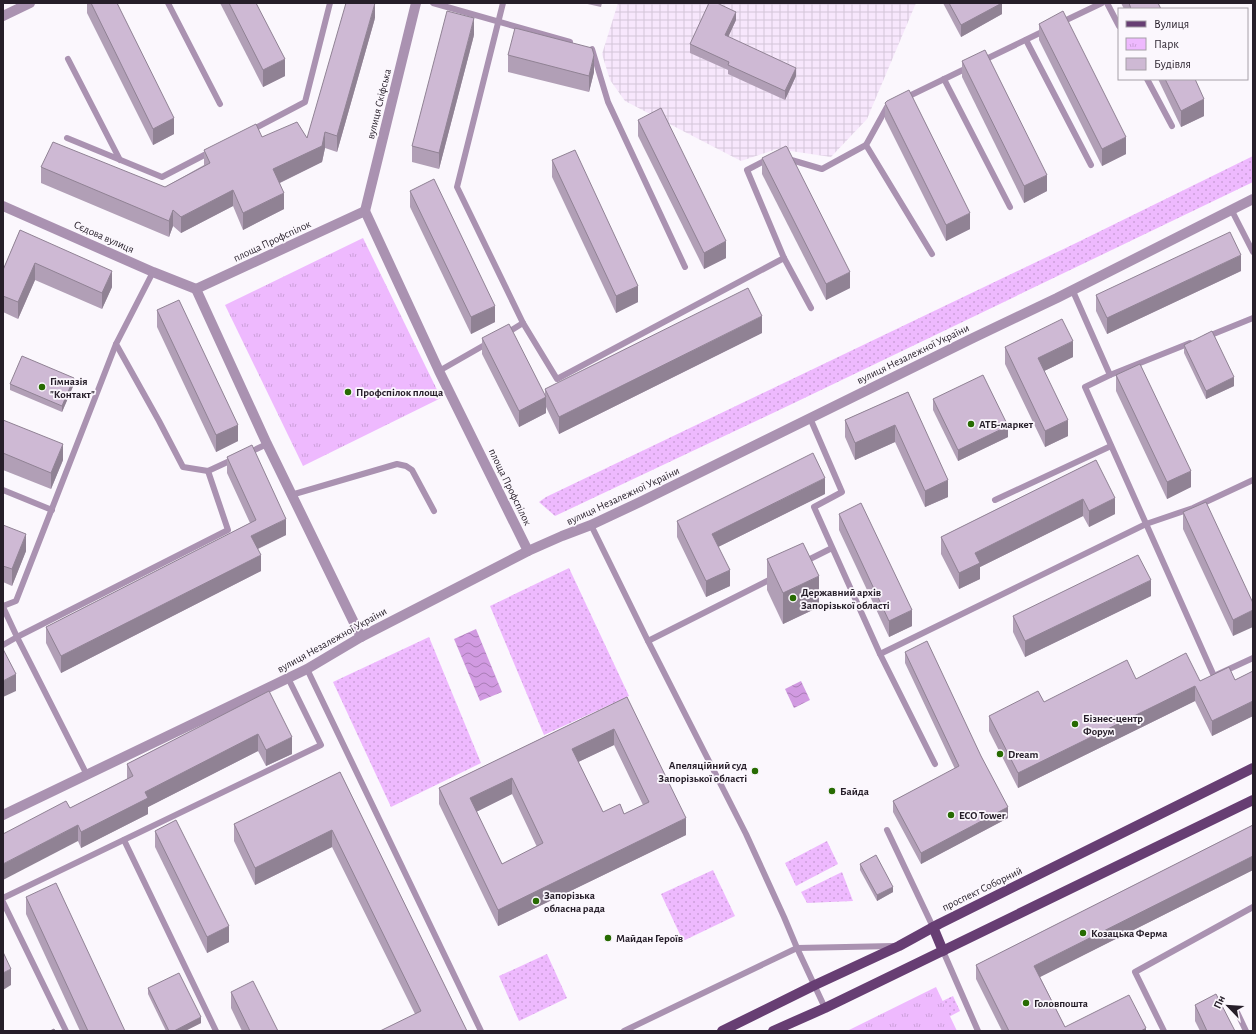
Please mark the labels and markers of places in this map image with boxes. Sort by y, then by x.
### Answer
place label: Гімназія "Контакт" [50,376,95,400]
marker: Гімназія "Контакт" [37,382,47,392]
marker: Профспілок площа [343,387,353,397]
place label: Профспілок площа [356,387,443,398]
marker: АТБ-маркет [966,419,976,429]
place label: АТБ-маркет [979,419,1034,430]
place label: Державний архів Запорізької області [801,587,890,611]
marker: Державний архів Запорізької області [788,593,798,603]
place label: Бізнес-центр Форум [1083,713,1143,737]
marker: Бізнес-центр Форум [1070,719,1080,729]
marker: Dream [995,749,1005,759]
place label: Dream [1008,749,1038,760]
place label: Апеляційний суд Запорізької області [658,760,747,784]
marker: Апеляційний суд Запорізької області [750,766,760,776]
marker: Байда [827,786,837,796]
place label: Байда [840,786,869,797]
marker: ECO Tower [946,810,956,820]
place label: ECO Tower [959,810,1006,821]
place label: Запорізька обласна рада [544,890,605,914]
marker: Запорізька обласна рада [531,896,541,906]
marker: Козацька Ферма [1078,928,1088,938]
place label: Козацька Ферма [1091,928,1167,939]
marker: Майдан Героїв [603,933,613,943]
place label: Майдан Героїв [616,933,684,944]
marker: Головпошта [1021,998,1031,1008]
place label: Головпошта [1034,998,1088,1009]

